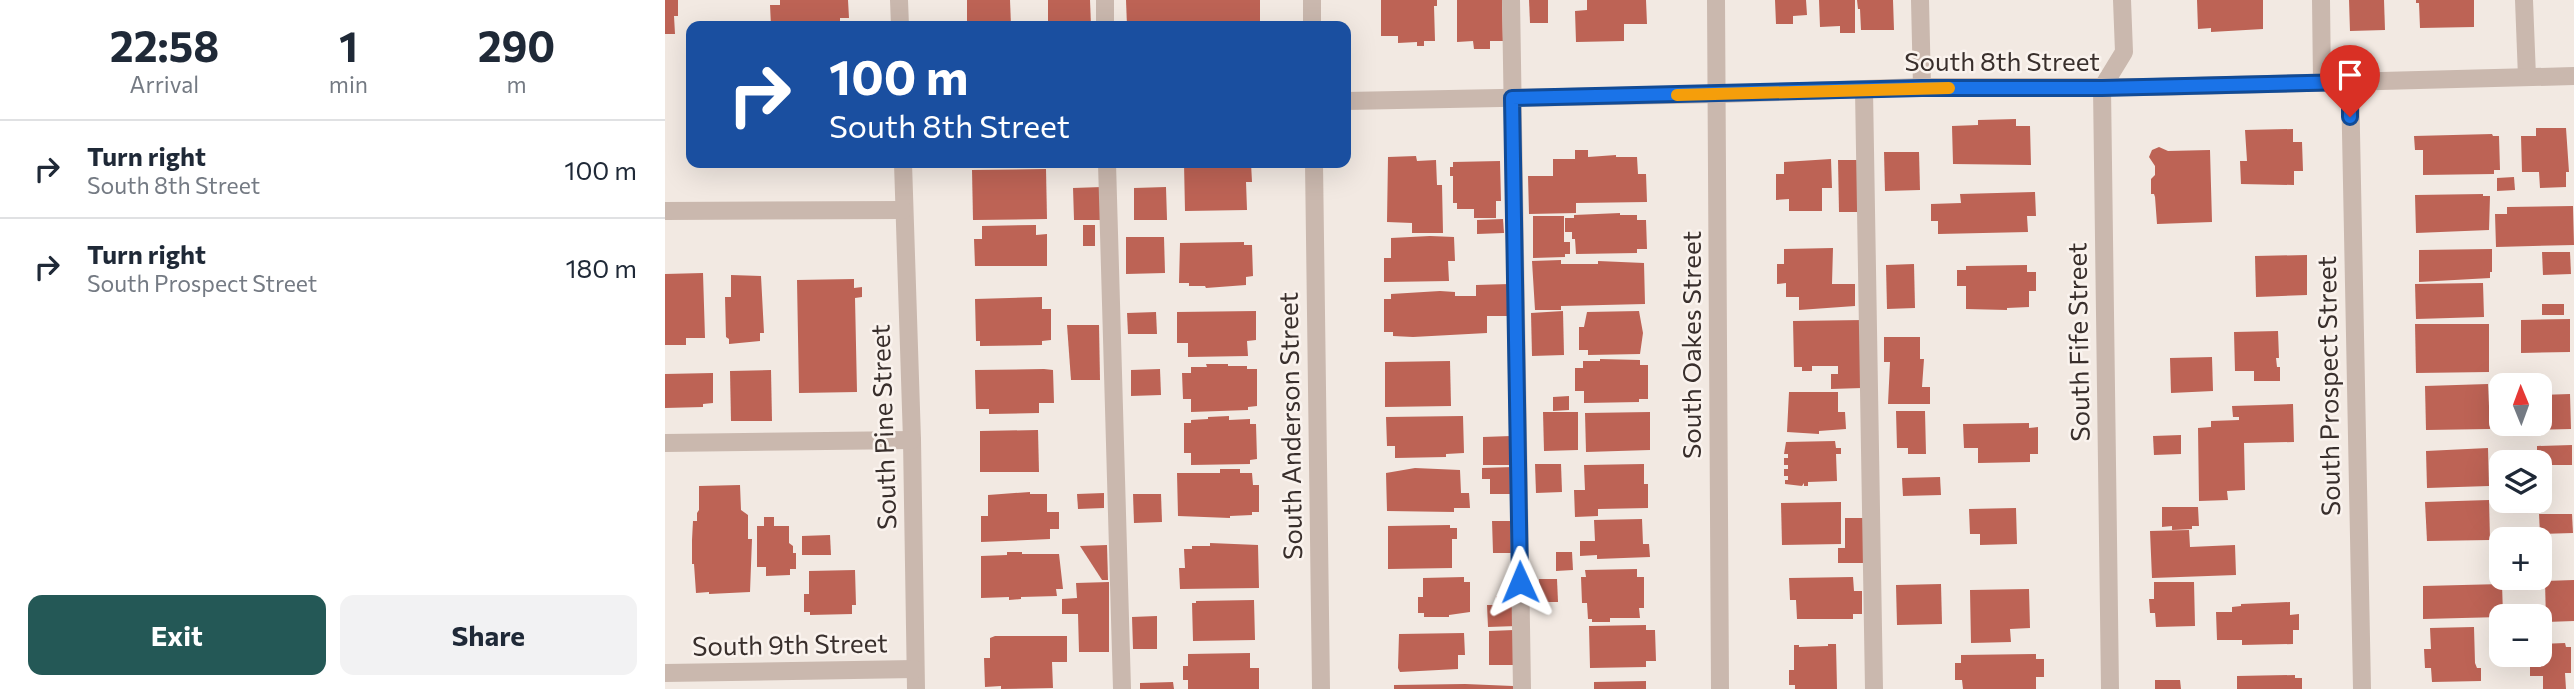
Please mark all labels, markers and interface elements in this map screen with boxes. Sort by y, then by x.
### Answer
text: 22:58 [110,19,219,71]
text: 1 [339,19,358,71]
text: 290 [478,19,555,71]
text: 100 m [829,45,968,105]
street label: South 8th Street [1904,45,2100,76]
pin [2320,45,2380,117]
icon: right [714,49,805,140]
icon: arrive [2331,56,2369,94]
text: Arrival [130,70,199,98]
text: min [329,70,368,98]
text: m [506,70,527,98]
text: South 8th Street [829,105,1070,145]
text: Turn right [87,140,206,171]
icon: right [28,150,66,188]
text: 100 m [564,154,637,185]
text: South 8th Street [87,171,260,199]
street label: South Oakes Street [1675,231,1706,459]
text: Turn right [87,238,206,269]
street label: South Fife Street [2060,242,2095,442]
icon: right [28,248,66,286]
text: 180 m [565,252,637,283]
street label: South Prospect Street [2310,256,2345,516]
text: South Prospect Street [87,269,317,297]
street label: South Anderson Street [1272,292,1307,560]
street label: South Pine Street [863,324,902,530]
north arrow [2489,373,2551,436]
map controls [2489,373,2552,667]
button: layers [2489,450,2552,513]
button: + [2489,527,2552,590]
position arrow [1483,545,1557,619]
button: Exit [28,595,326,675]
button: Share [340,595,637,675]
button: − [2489,604,2552,667]
street label: South 9th Street [692,626,888,661]

